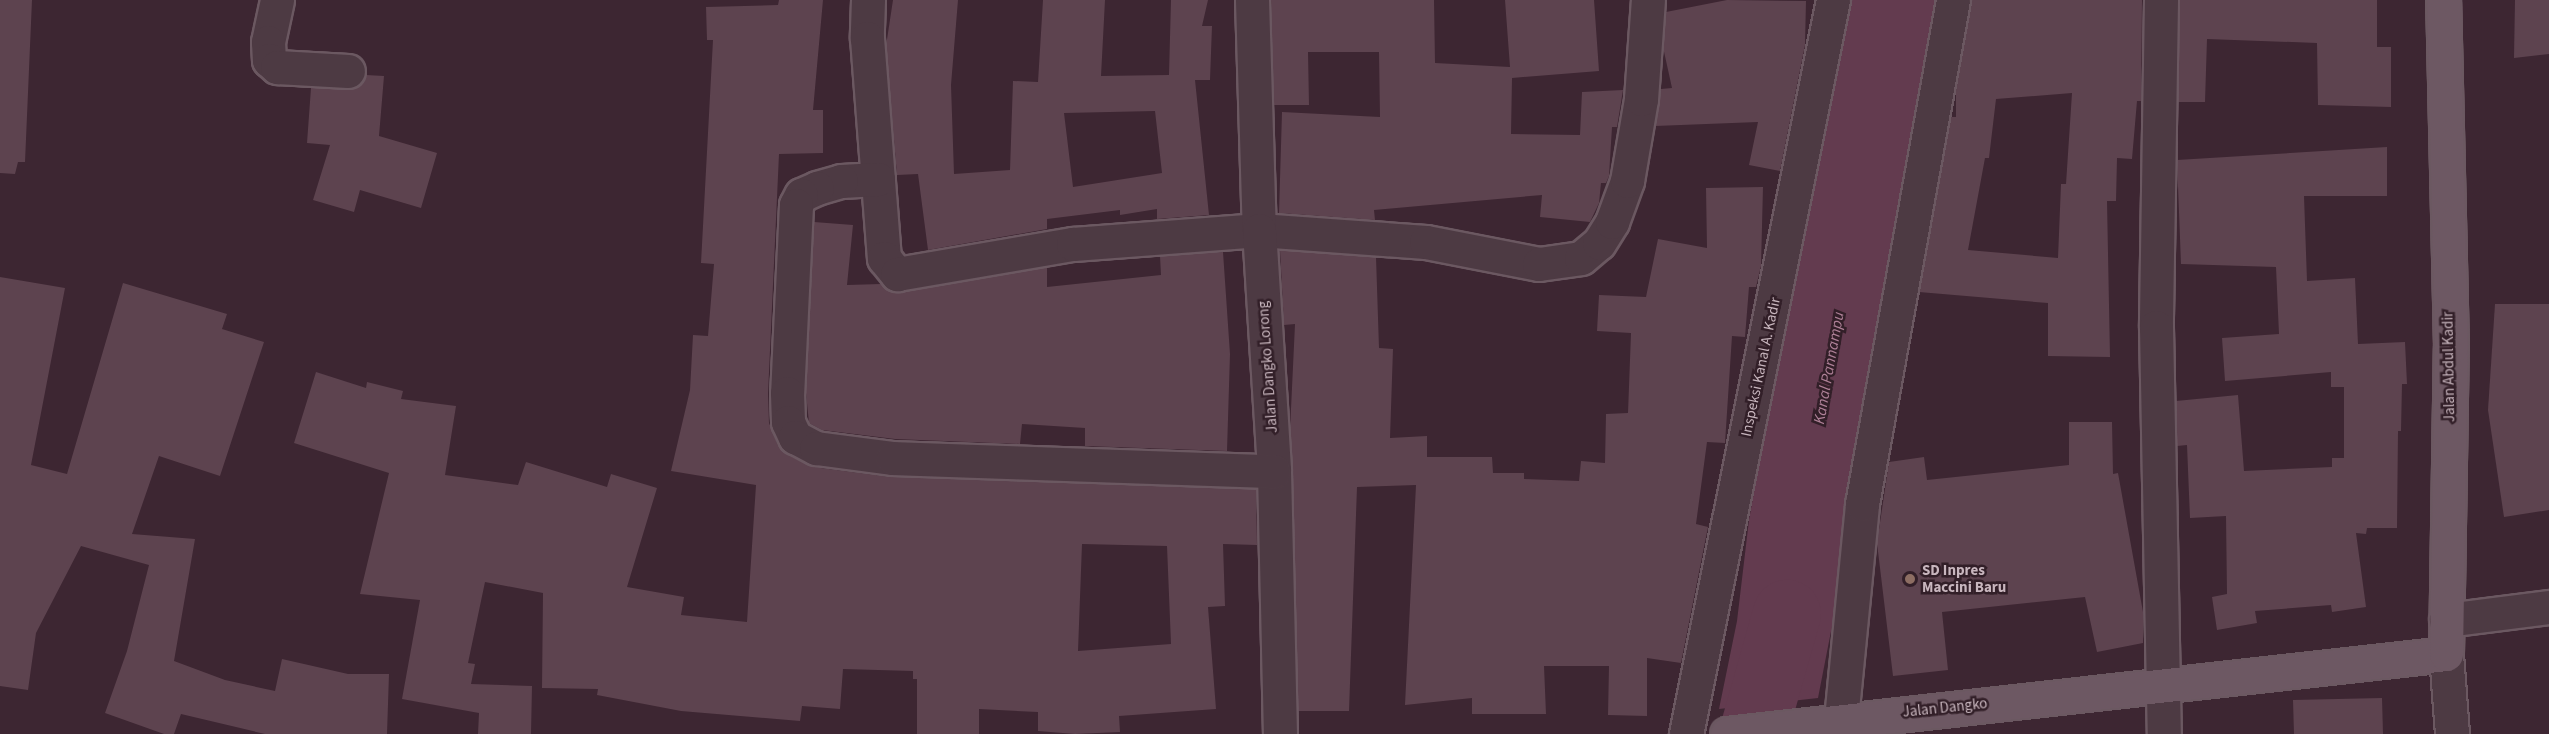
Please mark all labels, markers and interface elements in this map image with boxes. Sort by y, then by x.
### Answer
street label: Inspeksi Kanal A. Kadir [1737,296,1785,438]
street label: Jalan Dangko Lorong [1254,300,1282,434]
water label: Kanal Pannampu [1810,310,1848,426]
street label: Jalan Abdul Kadir [2439,312,2459,422]
place label: SD Inpres Maccini Baru [1922,561,2006,596]
marker: SD Inpres Maccini Baru [1903,572,1917,586]
street label: Jalan Dangko [1902,695,1988,721]

